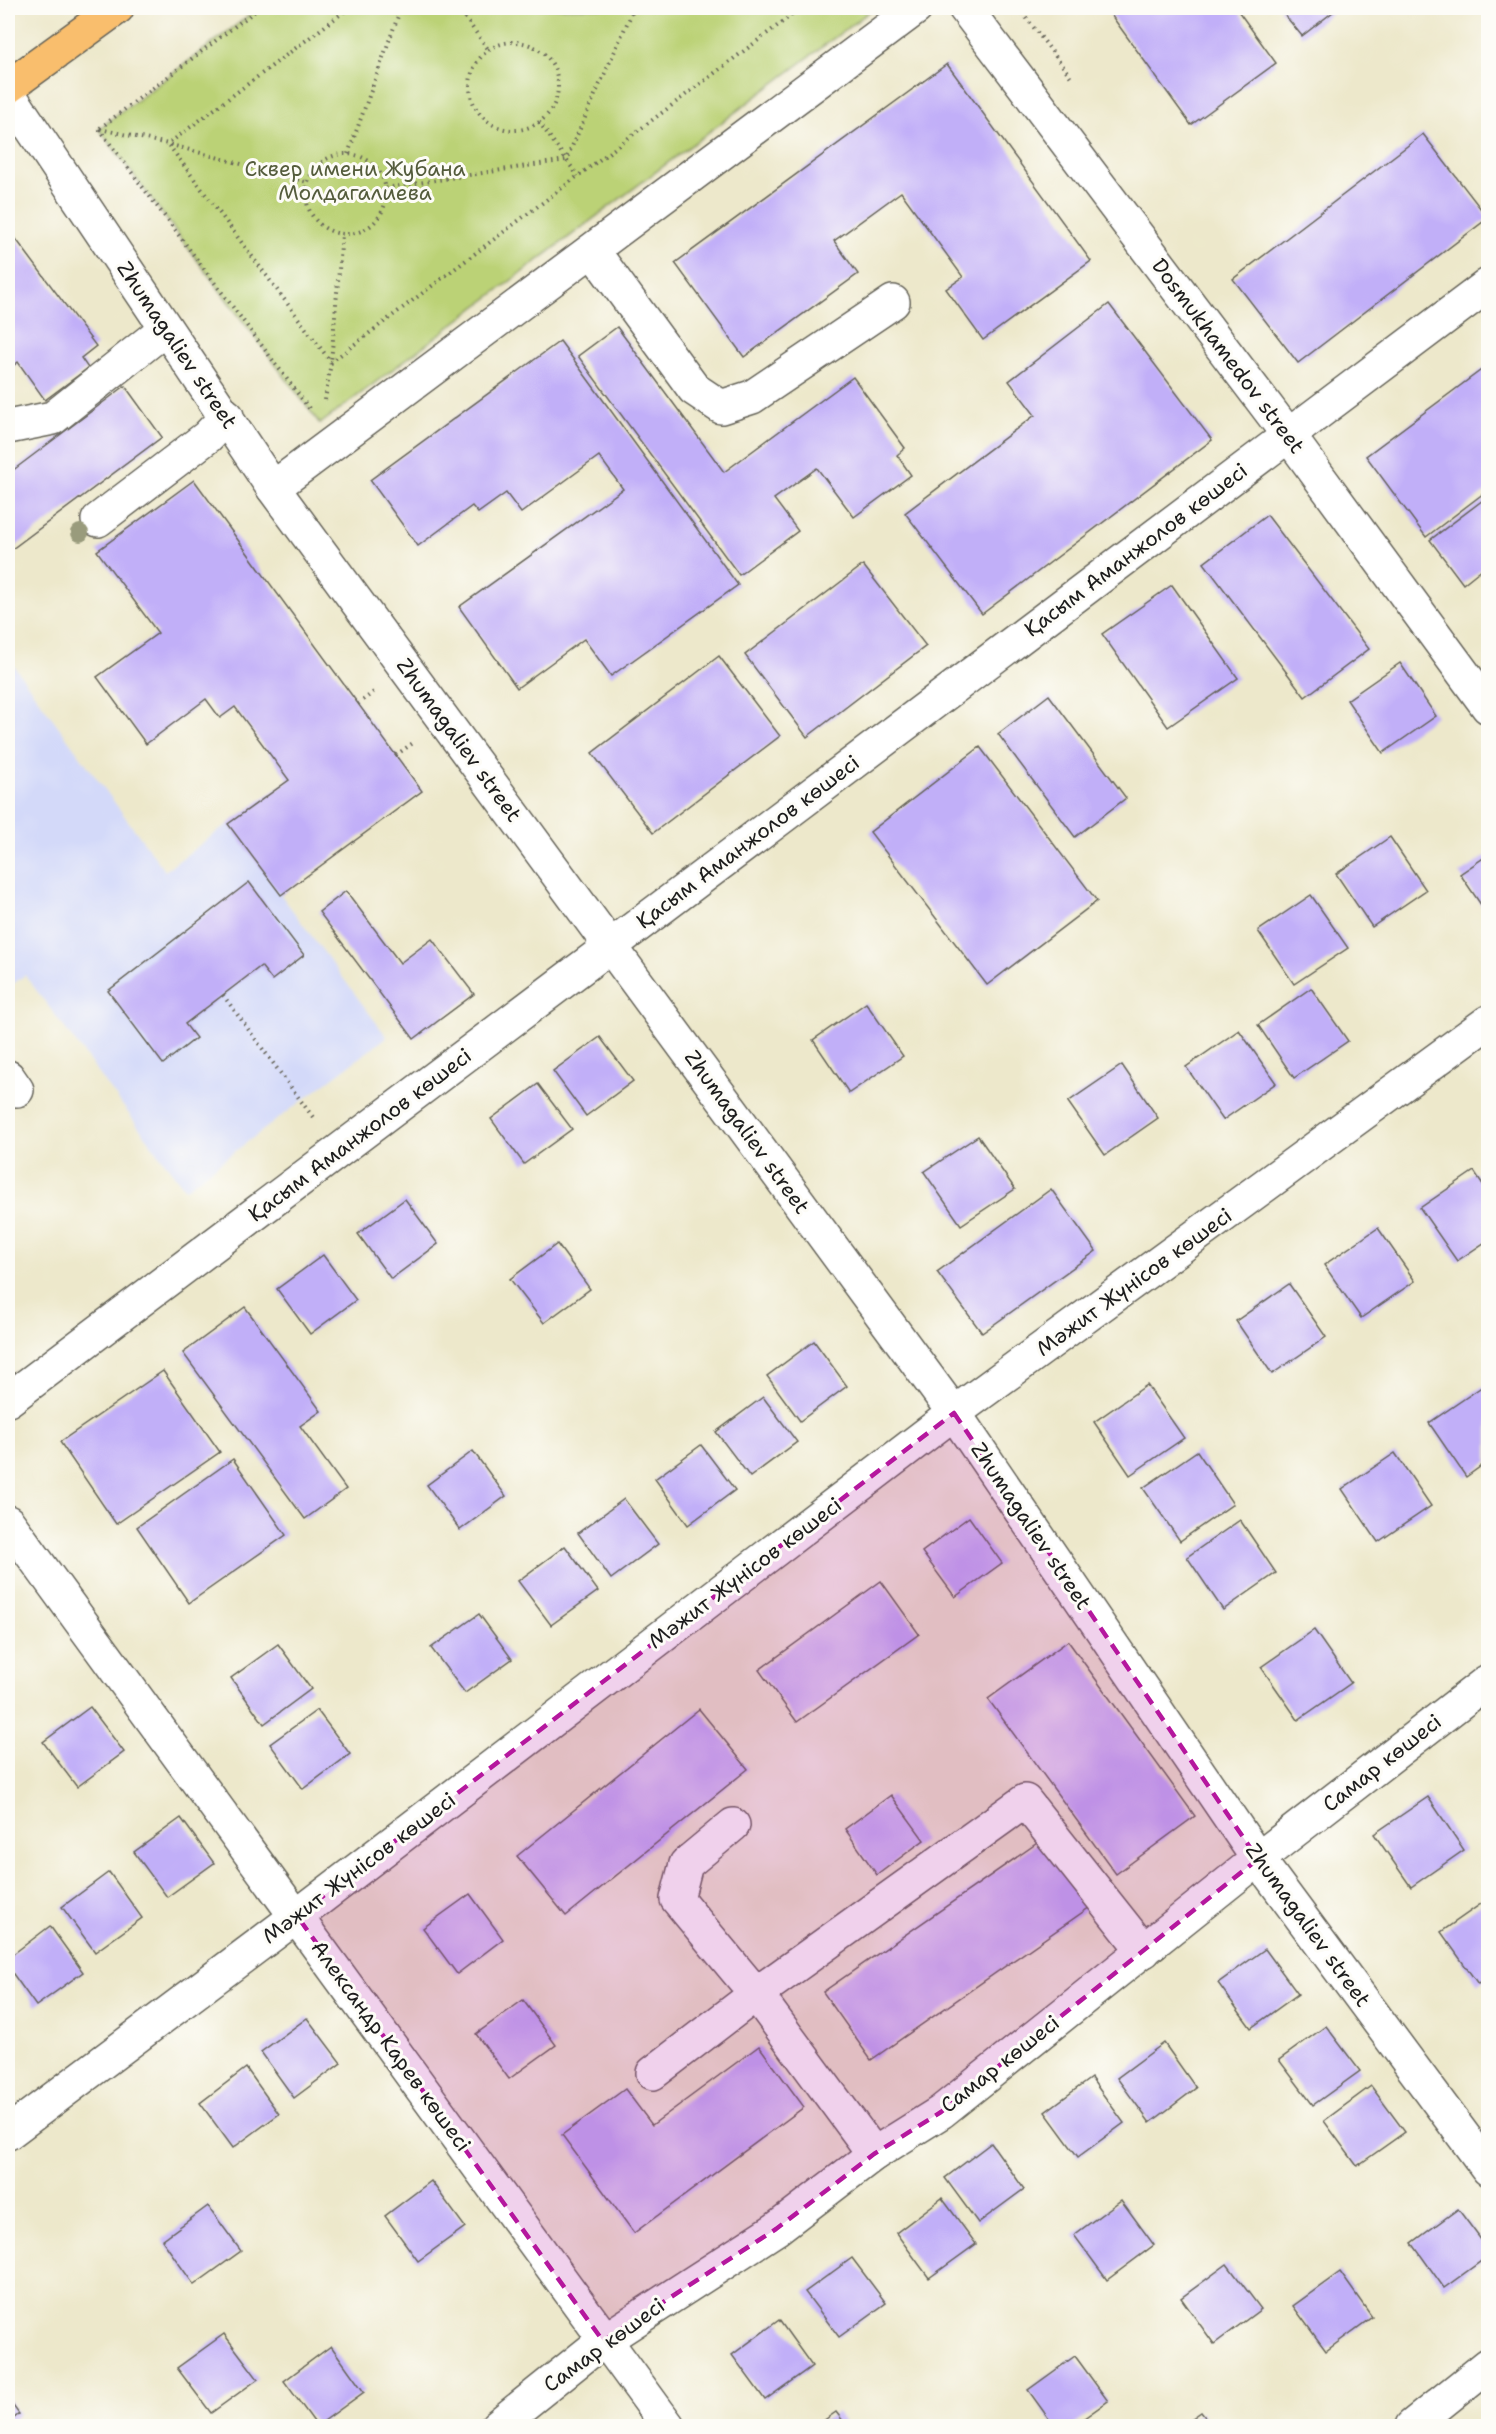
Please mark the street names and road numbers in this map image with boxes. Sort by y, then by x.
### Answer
street label: Dosmukhamedov street [1145,253,1311,459]
street label: Zhumagaliev street [111,256,243,434]
street label: Қасым Аманжолов көшесі [1019,457,1253,643]
street label: Zhumagaliev street [390,652,528,828]
street label: Қасым Аманжолов көшесі [631,749,865,935]
street label: Қасым Аманжолов көшесі [243,1042,477,1228]
street label: Zhumagaliev street [678,1044,816,1220]
street label: Мәжит Жүнісов көшесі [1030,1201,1238,1363]
street label: Zhumagaliev street [965,1437,1097,1615]
street label: Мәжит Жүнісов көшесі [642,1491,848,1655]
street label: Самар көшесі [1317,1708,1447,1818]
street label: Мәжит Жүнісов көшесі [256,1786,462,1950]
street label: Zhumagaliev street [1239,1837,1377,2013]
street label: Александр Карев көшесі [305,1935,477,2157]
street label: Самар көшесі [935,2009,1065,2119]
street label: Самар көшесі [538,2291,670,2399]

